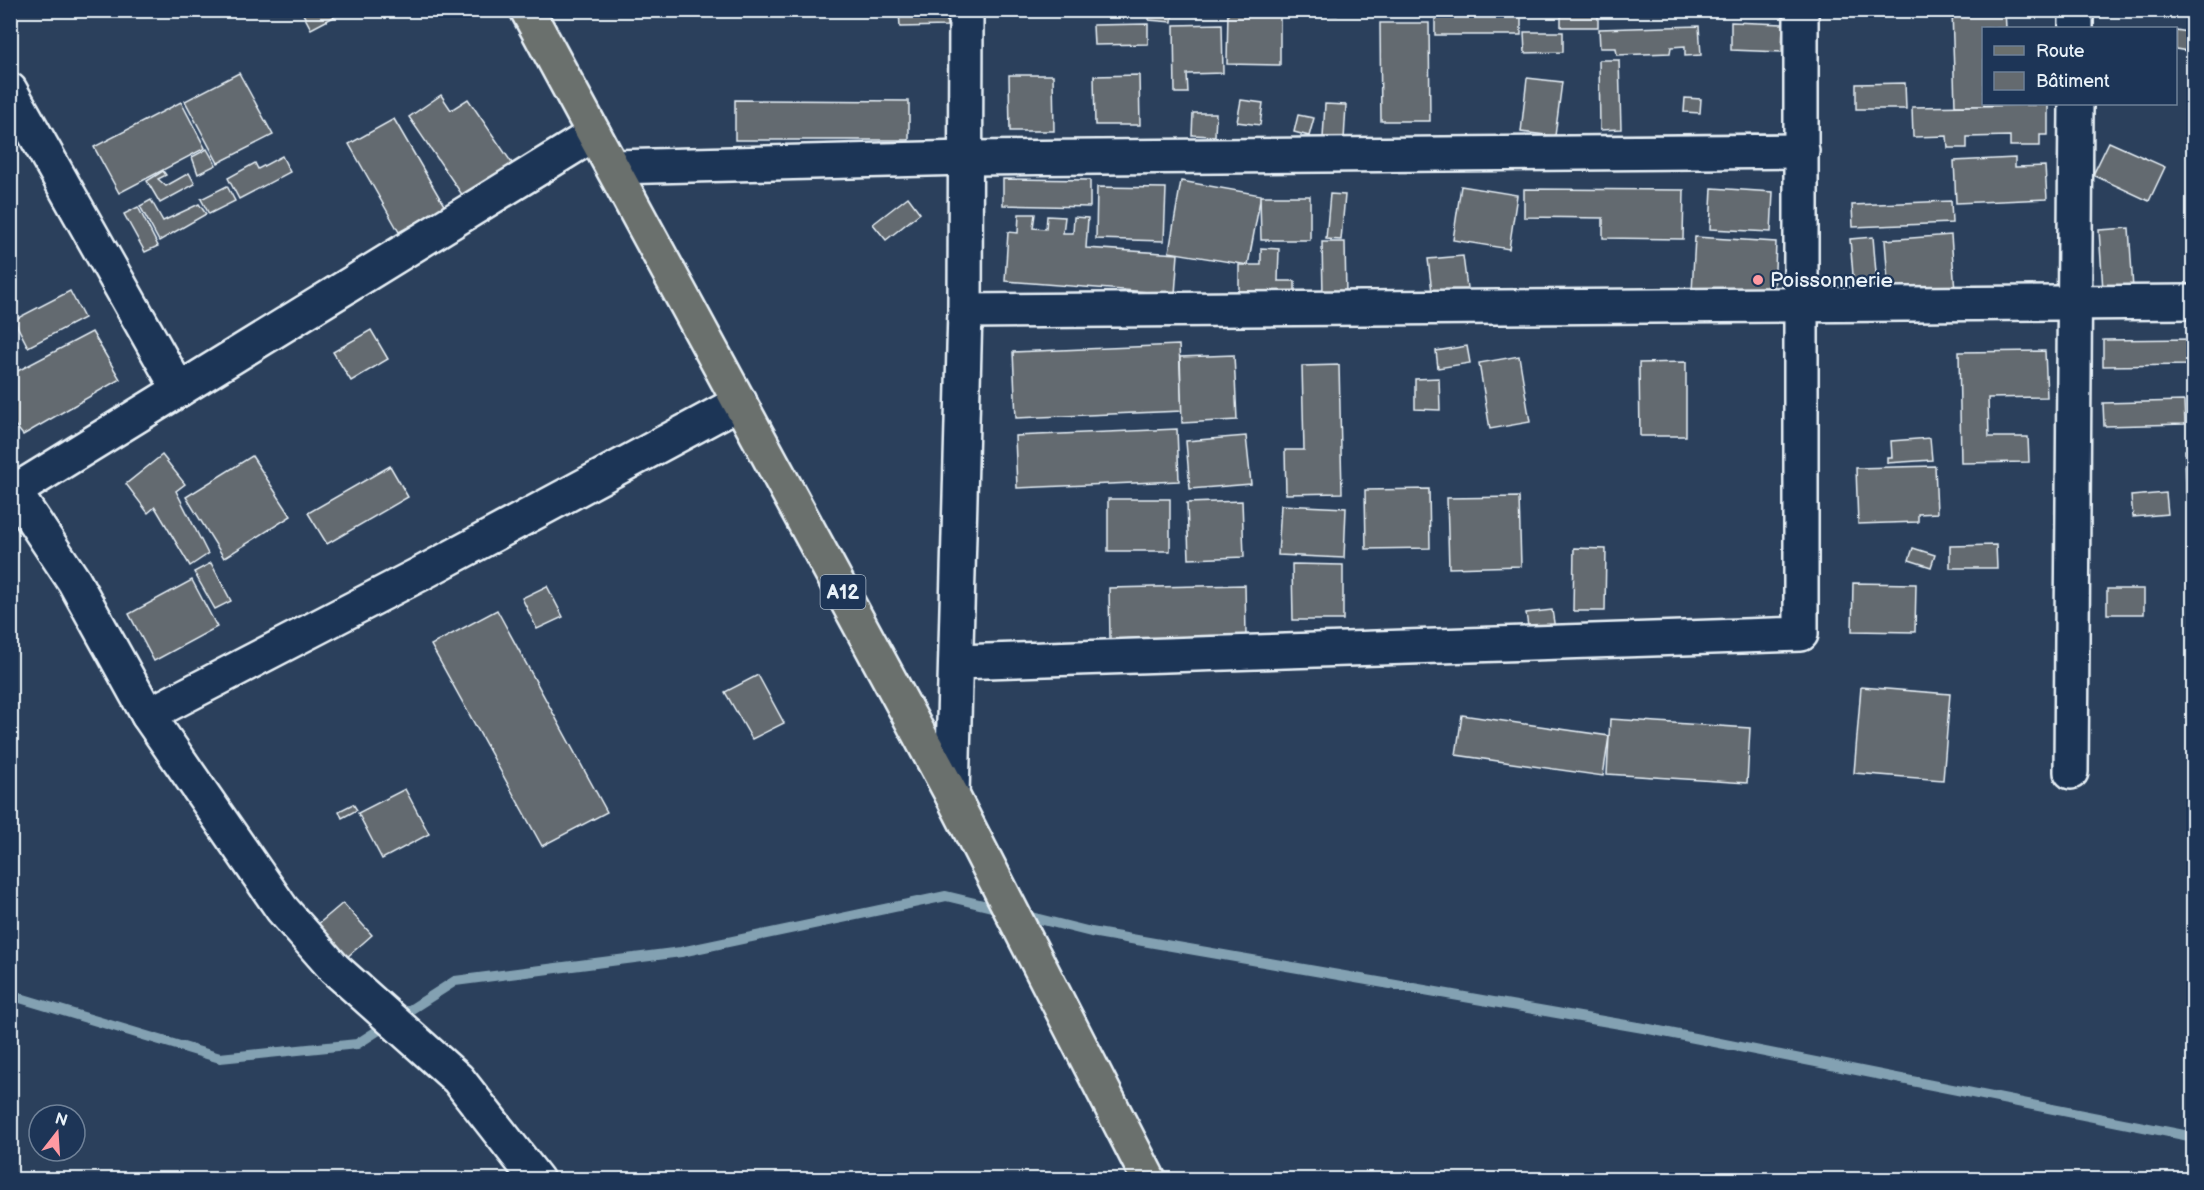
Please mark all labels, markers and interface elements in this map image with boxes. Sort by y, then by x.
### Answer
legend [1982,27,2177,105]
text: Route [2036,41,2085,62]
text: Bâtiment [2036,71,2110,92]
place label: Poissonnerie [1770,268,1893,293]
marker: Poissonnerie [1751,273,1765,287]
road number: A12 [820,575,866,609]
north arrow [27,1103,87,1163]
text: N [52,1109,69,1131]

